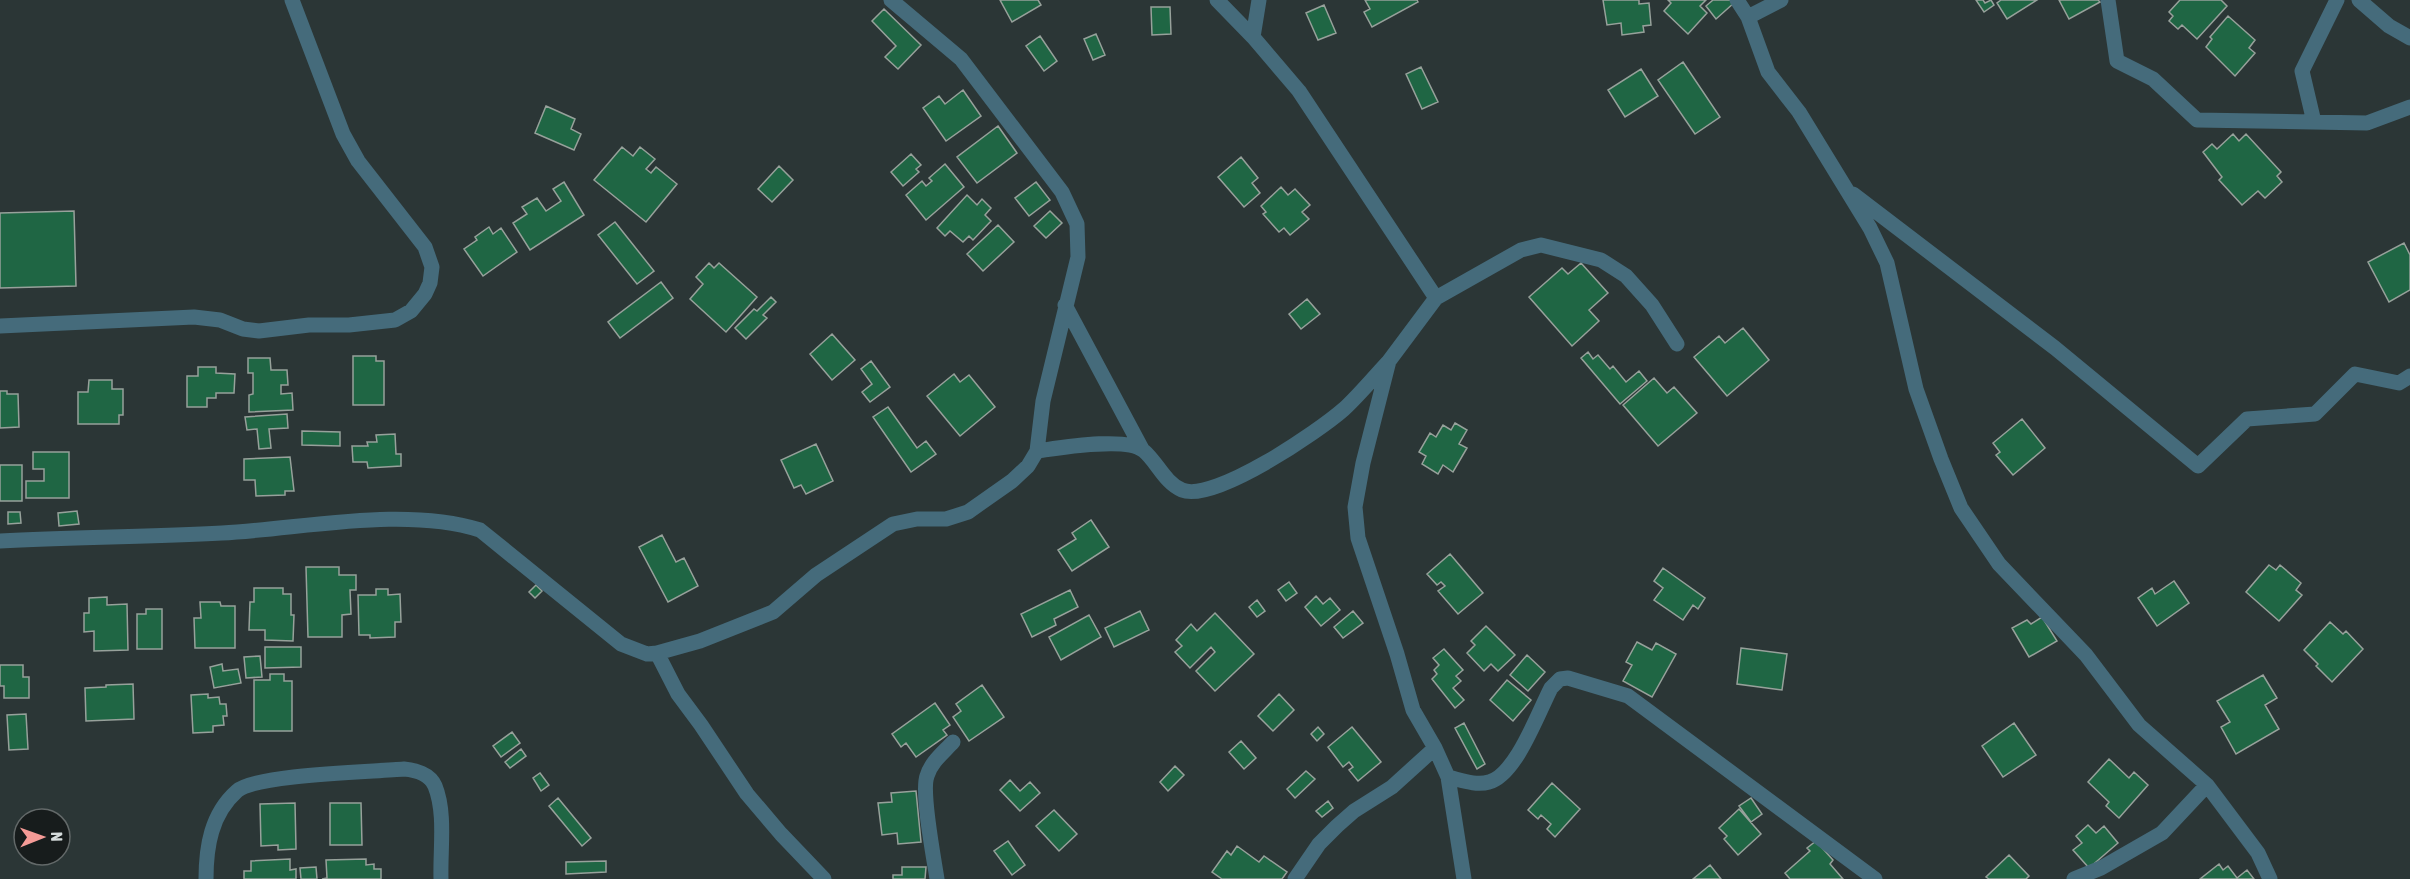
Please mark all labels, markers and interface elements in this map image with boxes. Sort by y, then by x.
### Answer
north arrow [12,807,72,867]
text: N [48,832,66,842]

